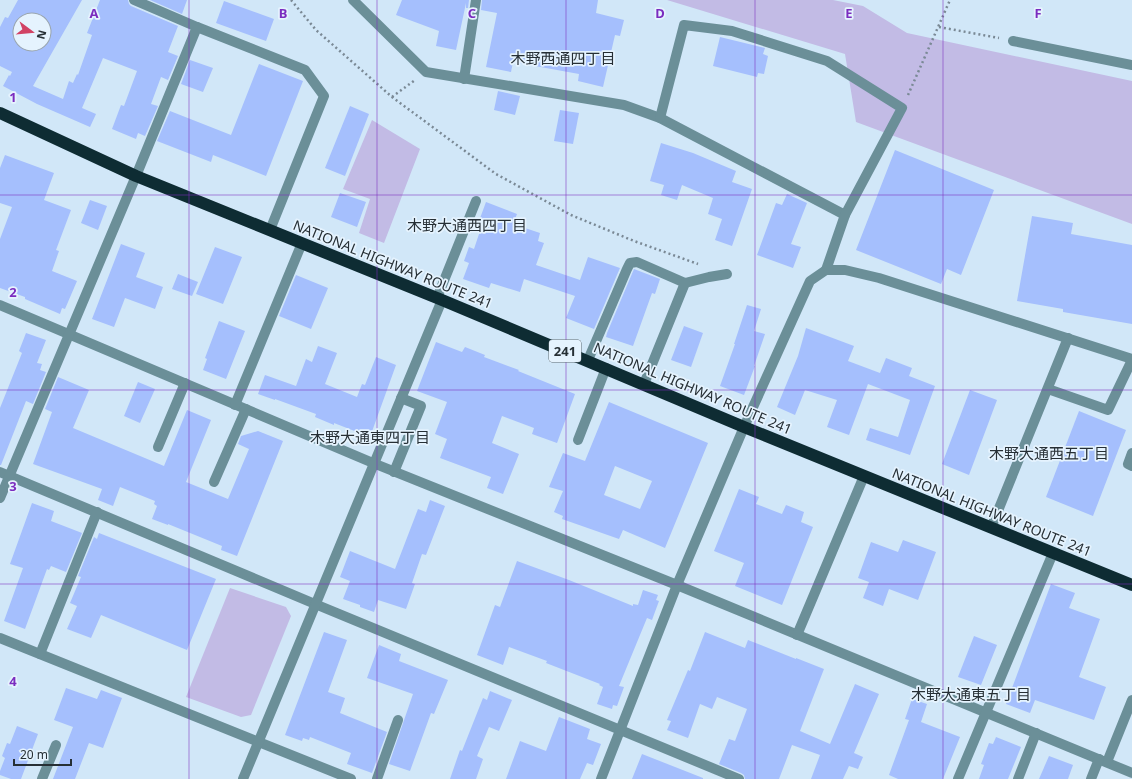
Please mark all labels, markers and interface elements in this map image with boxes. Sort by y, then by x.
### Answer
text: A [90,4,99,22]
text: B [279,4,287,22]
text: C [468,4,476,22]
text: D [655,4,665,22]
text: E [845,4,853,22]
text: F [1034,4,1042,22]
north arrow [12,12,52,52]
text: N [34,29,51,41]
district label: 木野西通四丁目 [510,48,616,68]
text: 1 [9,88,17,106]
street label: NATIONAL HIGHWAY ROUTE 241 [290,215,496,313]
district label: 木野大通西四丁目 [407,215,527,235]
text: 2 [9,283,17,301]
street label: NATIONAL HIGHWAY ROUTE 241 [591,338,795,438]
road number: 241 [549,340,581,362]
district label: 木野大通東四丁目 [310,427,430,447]
district label: 木野大通西五丁目 [989,443,1109,463]
street label: NATIONAL HIGHWAY ROUTE 241 [889,463,1095,561]
text: 3 [9,477,17,495]
text: 4 [9,672,17,690]
district label: 木野大通東五丁目 [911,684,1031,704]
scale bar [14,741,71,767]
text: 20 m [20,746,48,763]

